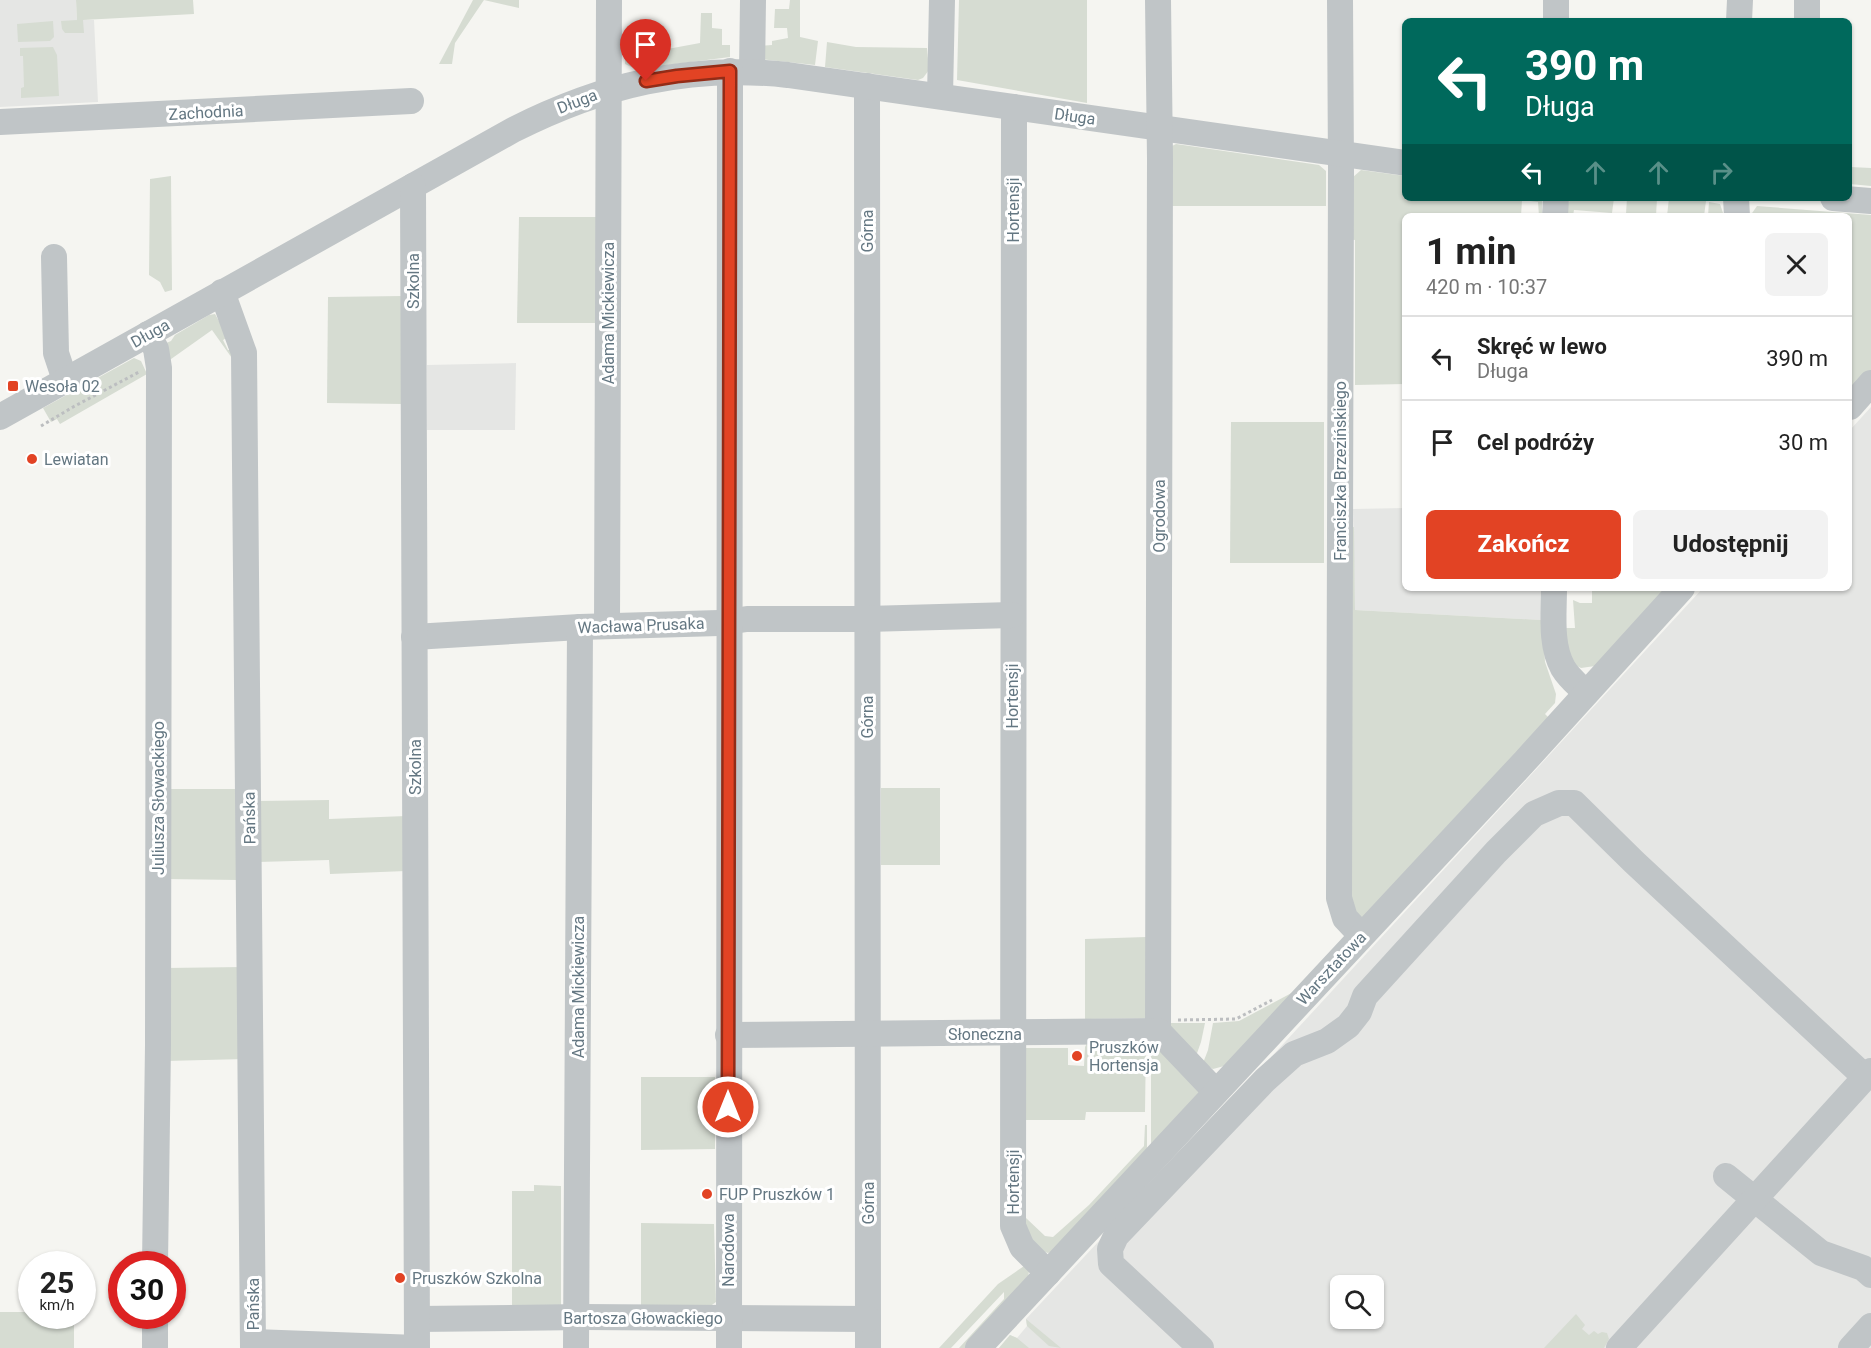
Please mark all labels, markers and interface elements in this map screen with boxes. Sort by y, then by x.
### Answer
pin [620,19,671,81]
icon: arrive [629,28,662,61]
text: 390 m [1525,41,1644,90]
icon: left [1426,42,1504,120]
street label: Długa [554,85,600,118]
text: Długa [1525,91,1595,123]
street label: Zachodnia [168,101,244,124]
street label: Długa [1053,104,1097,129]
icon: left [1516,156,1549,189]
icon: ahead [1579,156,1612,189]
icon: ahead [1642,156,1675,189]
icon: right [1705,156,1738,189]
street label: Hortensji [1004,178,1023,242]
street label: Górna [858,210,877,252]
text: 1 min [1426,231,1517,273]
button: close [1765,233,1828,296]
street label: Adama Mickiewicza [599,242,618,384]
street label: Szkolna [404,253,423,309]
text: 420 m · 10:37 [1426,275,1547,299]
street label: Długa [128,315,173,352]
text: Skręć w lewo [1477,334,1607,359]
icon: left [1426,342,1459,375]
text: 390 m [1766,346,1828,371]
text: Długa [1477,359,1529,383]
place label: Wesoła 02 [25,377,100,396]
marker: Wesoła 02 [6,379,20,393]
street label: Franciszka Brzezińskiego [1331,381,1350,561]
icon: arrive [1426,426,1459,459]
text: Cel podróży [1477,430,1594,455]
text: 30 m [1779,430,1828,455]
place label: Lewiatan [44,450,109,469]
marker: Lewiatan [25,452,39,466]
street label: Ogrodowa [1150,479,1169,553]
button: Zakończ [1426,510,1621,579]
button: Udostępnij [1633,510,1828,579]
street label: Wacława Prusaka [577,614,705,637]
street label: Hortensji [1003,664,1022,728]
street label: Górna [858,696,877,738]
street label: Juliusza Słowackiego [149,721,168,875]
street label: Szkolna [406,739,425,795]
street label: Pańska [240,792,259,844]
street label: Adama Mickiewicza [569,916,588,1058]
street label: Warsztatowa [1293,928,1370,1009]
street label: Słoneczna [948,1025,1022,1044]
place label: Pruszków Hortensja [1089,1038,1159,1075]
marker: Pruszków Hortensja [1070,1049,1084,1063]
position arrow [696,1075,760,1139]
street label: Hortensji [1004,1150,1023,1214]
street label: Górna [859,1182,878,1224]
place label: FUP Pruszków 1 [719,1185,835,1204]
marker: FUP Pruszków 1 [700,1187,714,1201]
street label: Narodowa [719,1213,738,1287]
speed limit sign: 30 [108,1251,186,1329]
text: 25 [40,1265,74,1300]
place label: Pruszków Szkolna [412,1269,542,1288]
marker: Pruszków Szkolna [393,1271,407,1285]
map controls [1330,1275,1384,1329]
button: search [1330,1275,1384,1329]
street label: Pańska [244,1278,263,1330]
text: km/h [39,1296,75,1314]
street label: Bartosza Głowackiego [563,1309,723,1328]

